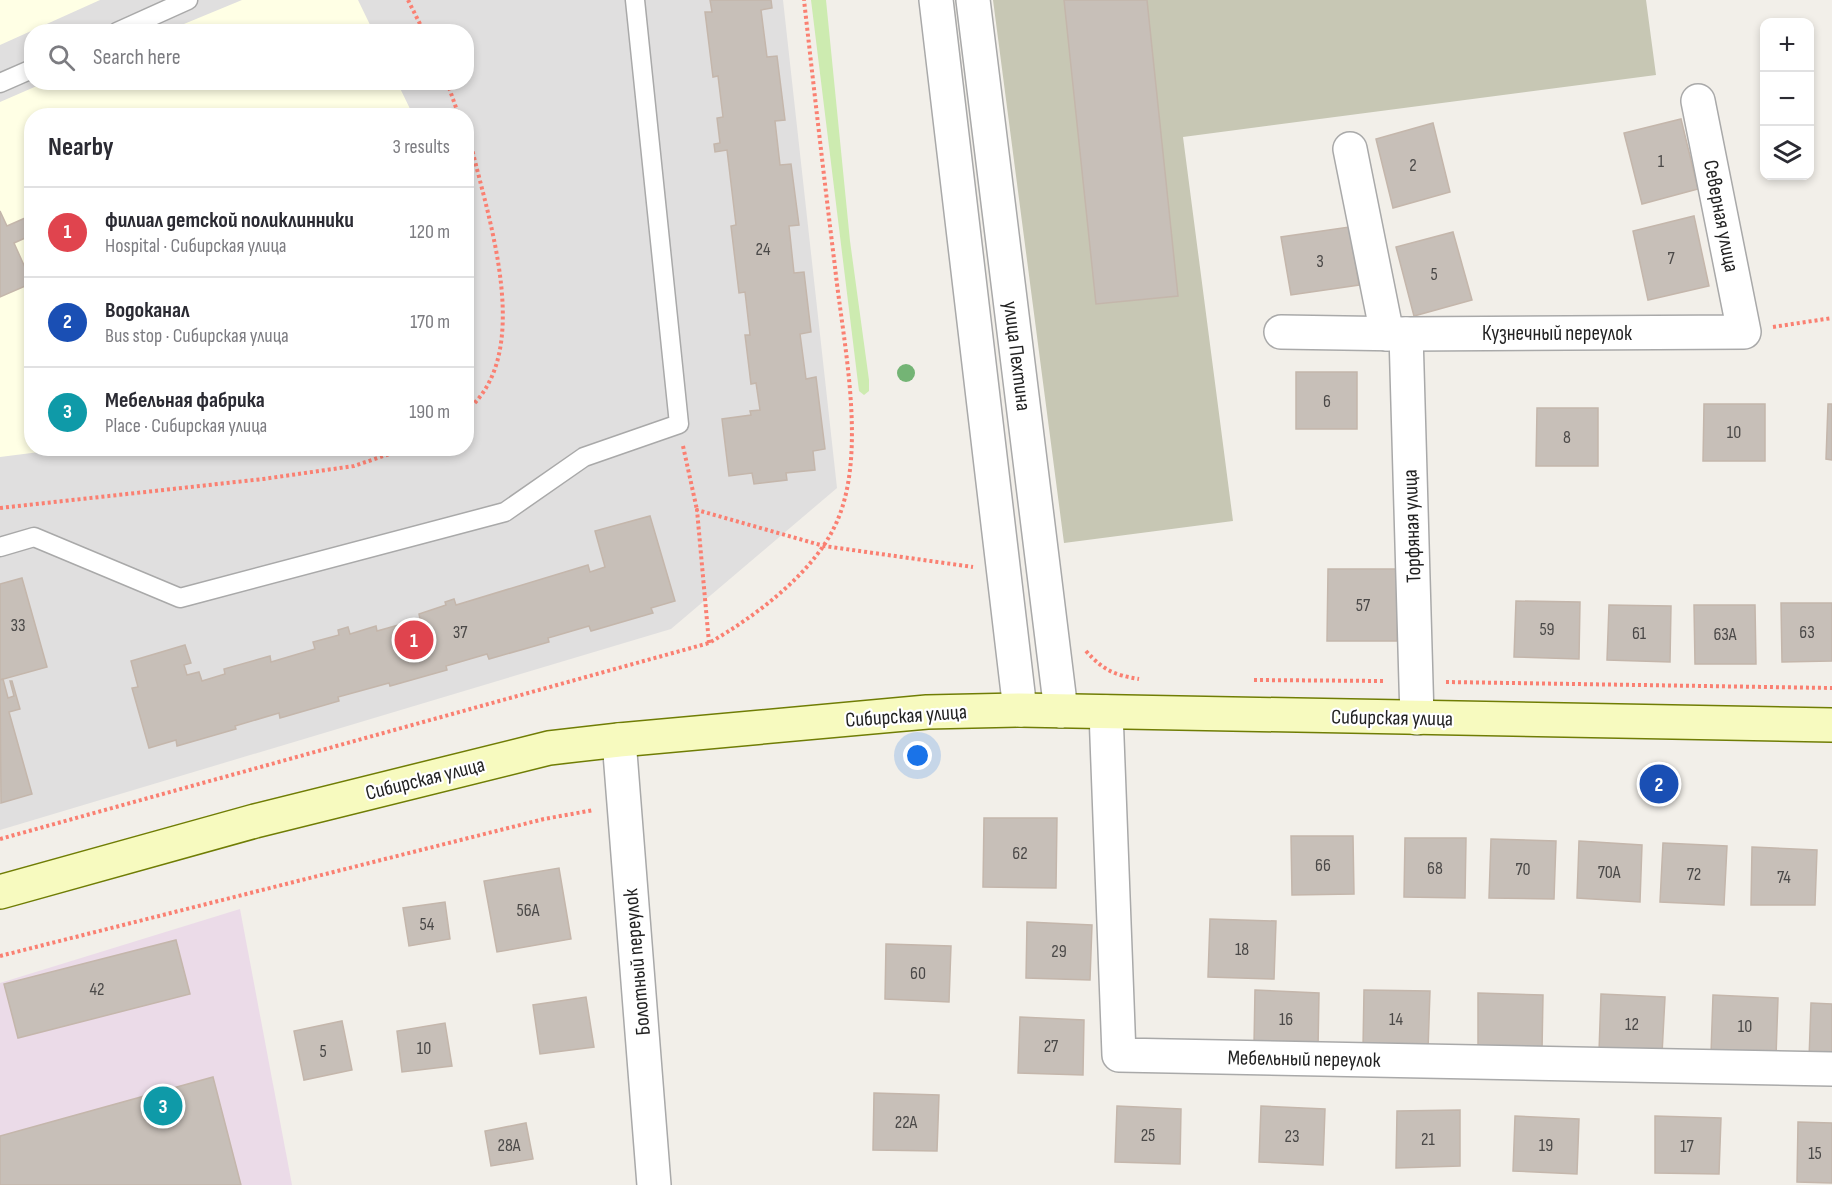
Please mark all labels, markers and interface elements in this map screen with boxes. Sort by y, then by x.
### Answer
map controls [1760,18,1814,180]
button: + [1760,18,1814,72]
search box [24,24,474,90]
icon: search [45,41,78,74]
text: Search here [93,44,180,71]
button: − [1760,72,1814,126]
button: layers [1760,126,1814,180]
text: Nearby [48,132,114,163]
text: 3 results [393,135,450,159]
house number: 1 [1658,151,1665,172]
house number: 2 [1409,155,1417,176]
street label: Северная улица [1698,158,1744,274]
text: филиал детской поликлинники [105,207,354,234]
text: 1 [64,220,71,244]
text: 120 m [410,220,450,244]
text: Hospital · Сибирская улица [105,234,287,258]
house number: 24 [756,239,771,260]
house number: 7 [1667,248,1675,269]
house number: 3 [1316,251,1324,272]
house number: 5 [1430,264,1438,285]
text: Водоканал [105,297,190,324]
street label: улица Пехтина [998,300,1036,412]
text: 2 [63,310,72,334]
text: 170 m [410,310,450,334]
street label: Кузнечный переулок [1482,321,1632,346]
text: Bus stop · Сибирская улица [105,324,289,348]
text: Мебельная фабрика [105,387,265,414]
house number: 6 [1323,391,1331,412]
text: 3 [63,400,72,424]
text: 190 m [409,400,450,424]
text: Place · Сибирская улица [105,414,267,438]
house number: 10 [1727,422,1741,443]
house number: 8 [1563,427,1571,448]
street label: Торфяная улица [1398,469,1426,583]
house number: 57 [1356,595,1371,616]
house number: 33 [10,615,26,636]
pin: 1 [394,618,434,662]
house number: 59 [1539,619,1555,640]
house number: 37 [453,622,468,643]
house number: 63 [1799,622,1815,643]
house number: 61 [1632,623,1647,644]
house number: 63А [1713,624,1737,645]
street label: Сибирская улица [844,699,968,733]
street label: Сибирская улица [1331,704,1453,732]
your location [903,741,932,770]
street label: Сибирская улица [363,752,487,806]
pin: 2 [1640,762,1678,806]
house number: 62 [1012,843,1028,864]
house number: 66 [1315,855,1331,876]
house number: 68 [1427,858,1443,879]
house number: 70 [1515,859,1531,880]
house number: 70А [1598,862,1621,883]
house number: 72 [1687,864,1701,885]
house number: 74 [1777,867,1791,888]
street label: Болотный переулок [618,888,656,1036]
house number: 56А [517,900,540,921]
house number: 54 [420,914,435,935]
house number: 18 [1235,939,1249,960]
house number: 29 [1051,941,1067,962]
house number: 60 [910,963,926,984]
house number: 42 [89,979,105,1000]
house number: 16 [1279,1009,1293,1030]
house number: 14 [1389,1009,1403,1030]
house number: 12 [1625,1014,1639,1035]
house number: 10 [1738,1016,1752,1037]
house number: 27 [1044,1036,1059,1057]
house number: 10 [417,1038,431,1059]
house number: 5 [319,1041,327,1062]
street label: Мебельный переулок [1227,1045,1381,1073]
pin: 3 [144,1084,182,1128]
house number: 22А [895,1112,918,1133]
house number: 25 [1141,1125,1155,1146]
house number: 23 [1285,1126,1300,1147]
house number: 21 [1421,1129,1436,1150]
house number: 28А [497,1135,521,1156]
house number: 19 [1539,1135,1553,1156]
house number: 17 [1680,1136,1695,1157]
house number: 15 [1808,1143,1822,1164]

